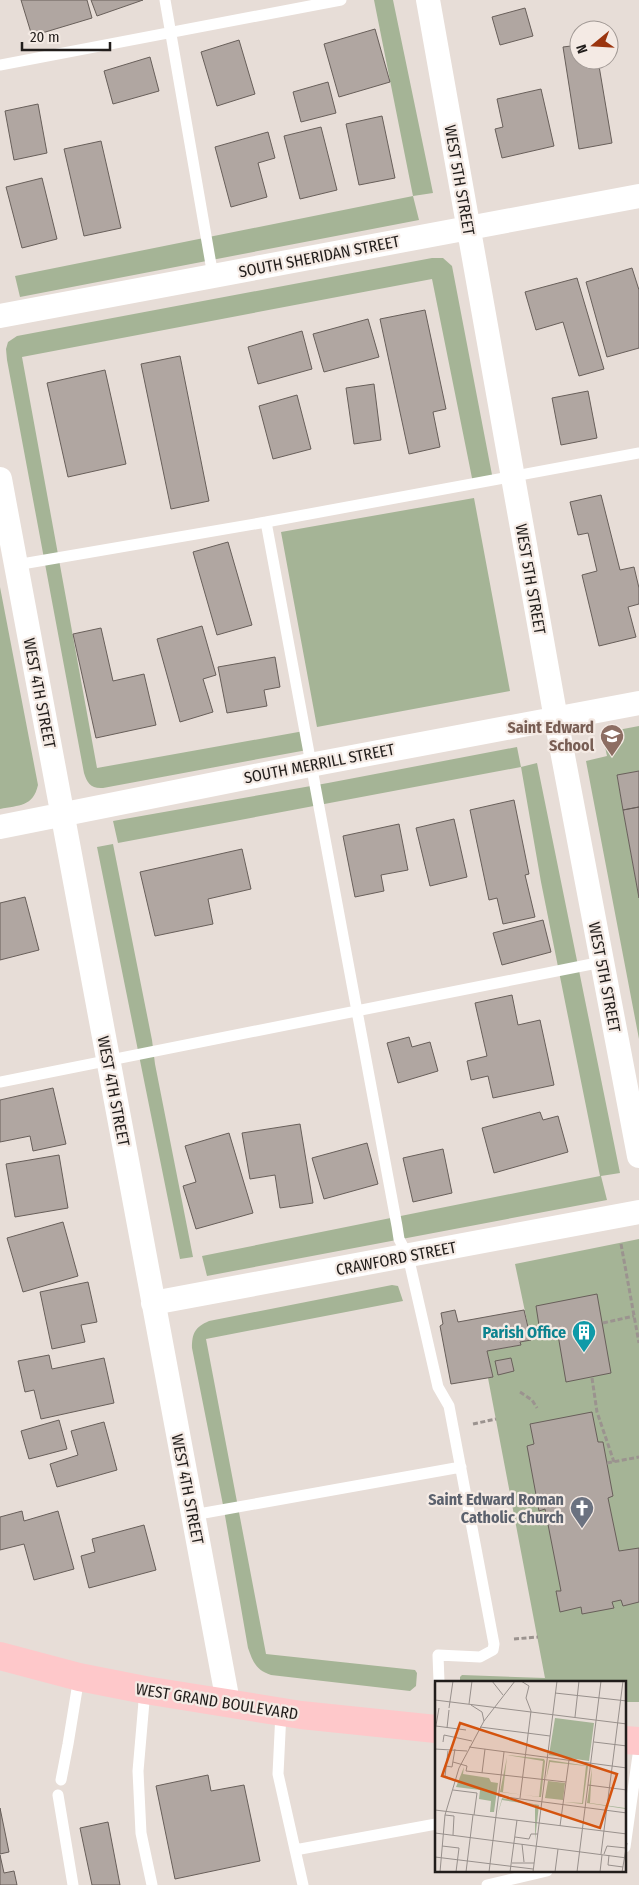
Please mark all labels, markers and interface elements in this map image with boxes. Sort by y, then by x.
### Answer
scale bar [22,20,110,52]
north arrow [569,20,619,70]
text: 20 m [30,28,60,46]
text: N [573,42,591,55]
street label: WEST 5TH STREET [440,123,479,237]
street label: SOUTH SHERIDAN STREET [237,231,402,281]
street label: WEST 5TH STREET [511,522,550,636]
street label: WEST 4TH STREET [19,636,60,750]
place label: Saint Edward School [507,718,595,755]
school or university icon: Saint Edward School [599,723,625,757]
street label: SOUTH MERRILL STREET [242,739,396,787]
street label: WEST 5TH STREET [585,920,625,1034]
street label: WEST 4TH STREET [93,1034,134,1148]
street label: CRAWFORD STREET [334,1237,458,1279]
building icon: Parish Office [571,1319,597,1353]
place label: Parish Office [482,1323,566,1342]
street label: WEST 4TH STREET [167,1432,208,1546]
place label: Saint Edward Roman Catholic Church [428,1490,564,1527]
church icon: Saint Edward Roman Catholic Church [569,1495,595,1529]
street label: WEST GRAND BOULEVARD [134,1679,300,1724]
inset map [435,1681,626,1872]

